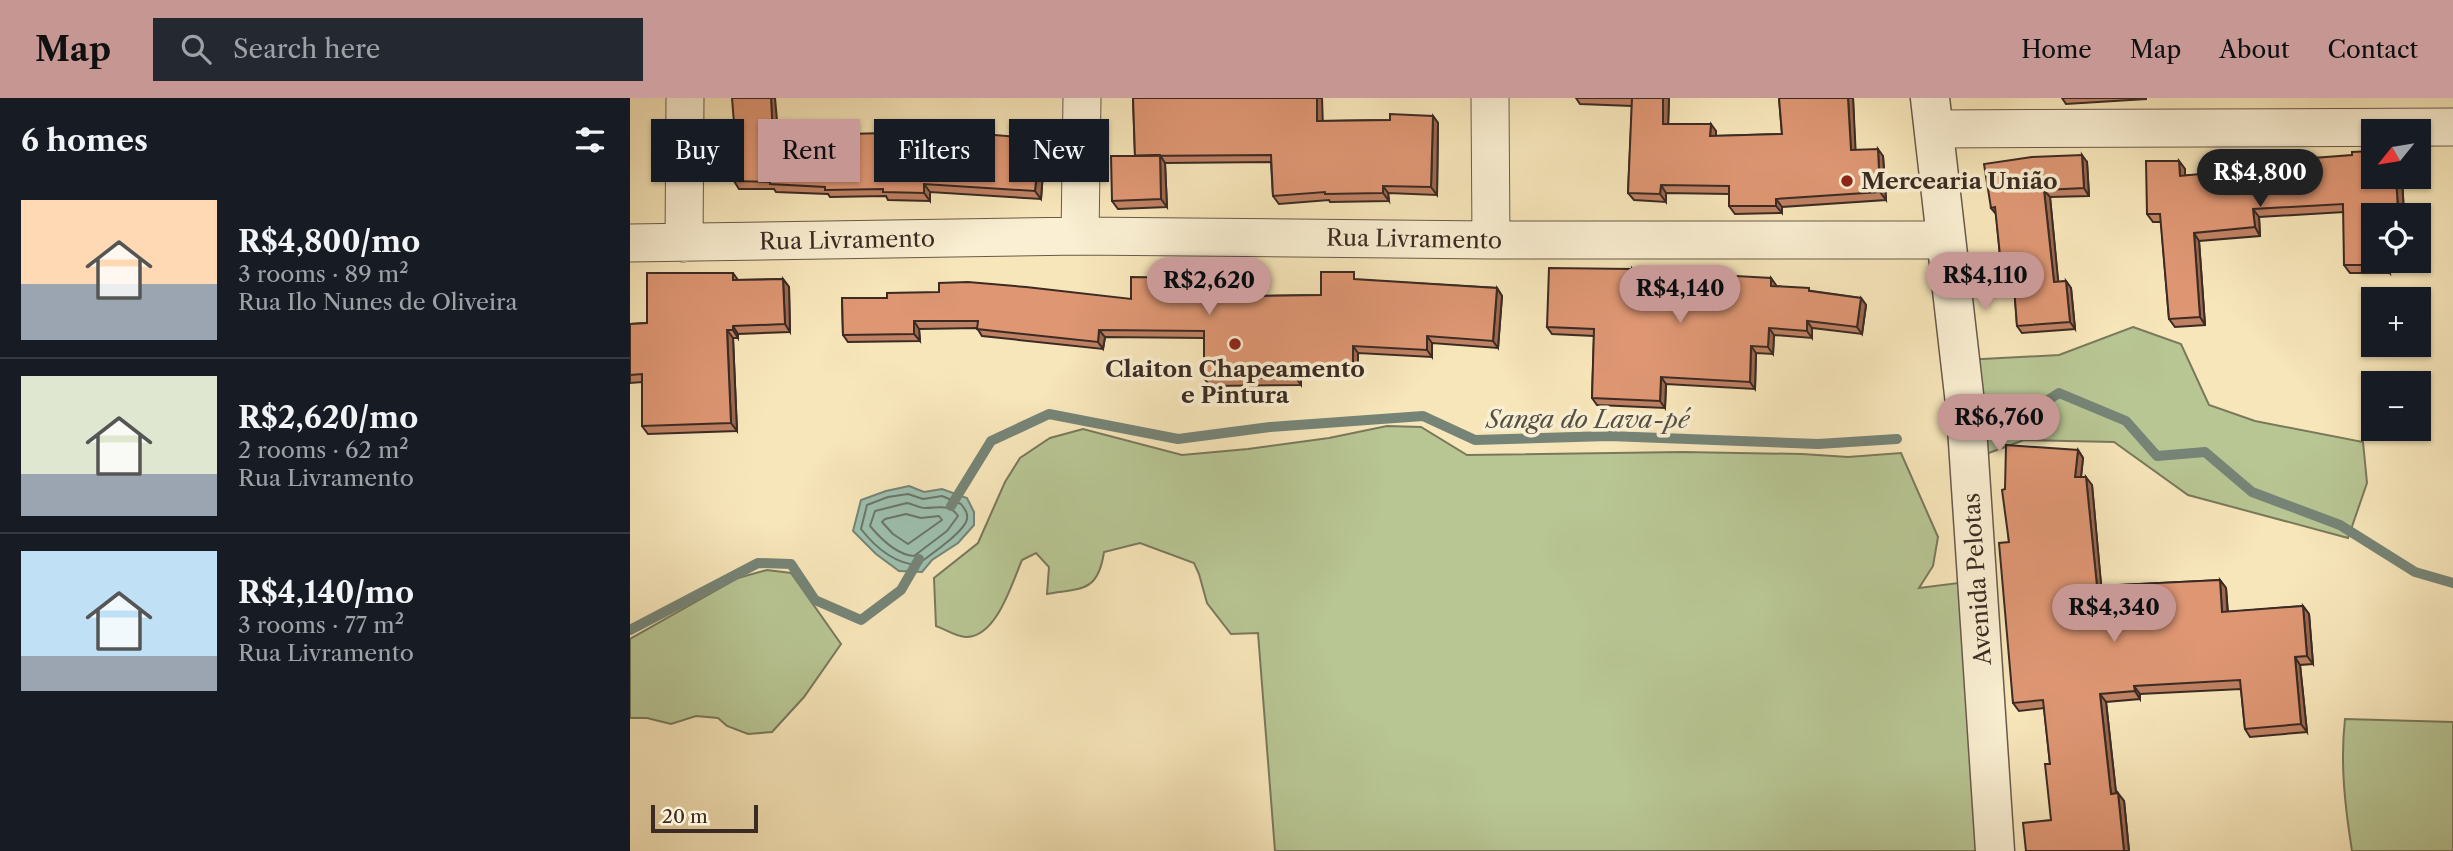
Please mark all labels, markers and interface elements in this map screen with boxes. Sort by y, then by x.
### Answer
search box [153,18,643,81]
text: Map [35,29,111,70]
icon: search [177,30,215,68]
text: Search here [233,33,380,65]
text: Home [2021,35,2092,64]
text: Map [2130,35,2181,64]
text: About [2219,35,2290,64]
text: Contact [2328,35,2418,64]
chip: Buy [651,119,744,182]
chip: Rent [758,119,860,182]
chip: Filters [874,119,995,182]
chip: New [1009,119,1109,182]
north arrow [2361,119,2431,189]
map controls [2361,119,2431,441]
icon: filters [571,121,609,159]
text: 6 homes [21,122,148,159]
pin: R$4,800 [2195,150,2325,209]
text: R$4,800 [2213,158,2307,186]
place label: Mercearia União [1861,167,2058,195]
marker: Mercearia União [1839,173,1855,189]
button: locate [2361,203,2431,273]
text: R$4,800/mo [238,223,420,260]
street label: Rua Livramento [1326,223,1502,255]
street label: Rua Livramento [759,224,935,256]
icon: home [77,228,161,312]
pin: R$4,110 [1920,252,2050,312]
pin: R$2,620 [1144,258,1274,317]
text: 3 rooms · 89 m² [238,260,409,288]
text: R$4,110 [1942,261,2028,289]
text: R$2,620 [1163,266,1255,294]
pin: R$4,140 [1615,266,1745,325]
text: R$4,140 [1635,274,1725,302]
button: + [2361,287,2431,357]
text: Rua Ilo Nunes de Oliveira [238,288,518,316]
marker: Claiton Chapeamento e Pintura [1227,336,1243,352]
place label: Claiton Chapeamento e Pintura [1105,355,1365,409]
button: − [2361,371,2431,441]
pin: R$6,760 [1934,394,2064,454]
text: R$2,620/mo [238,399,418,436]
text: R$6,760 [1954,403,2044,431]
icon: home [77,404,161,488]
water label: Sanga do Lava-pé [1484,405,1692,434]
text: 2 rooms · 62 m² [238,436,409,464]
text: Rua Livramento [238,464,414,492]
street label: Avenida Pelotas [1957,492,1997,667]
text: R$4,140/mo [238,574,414,611]
icon: home [77,579,161,663]
pin: R$4,340 [2049,584,2179,644]
text: R$4,340 [2068,593,2160,621]
text: 3 rooms · 77 m² [238,611,404,639]
text: Rua Livramento [238,639,414,667]
scale bar [651,802,758,834]
text: 20 m [662,805,708,828]

